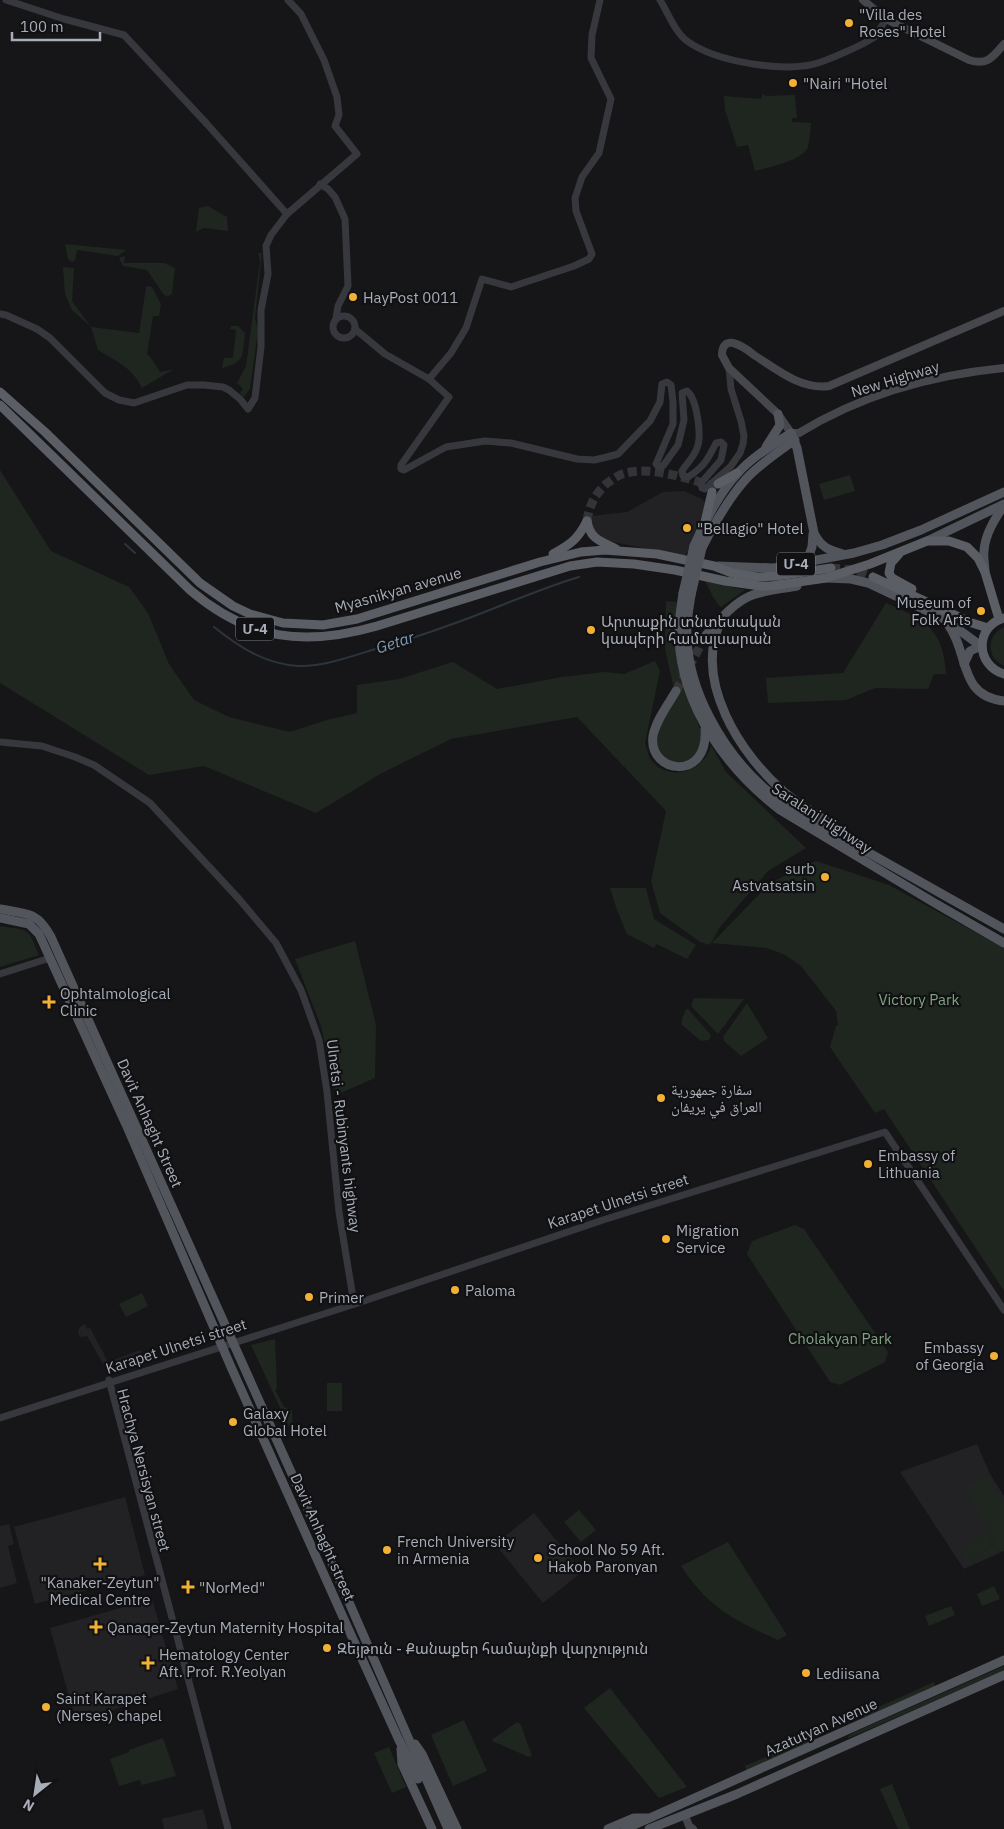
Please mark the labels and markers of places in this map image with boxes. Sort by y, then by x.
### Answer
place label: "Villa des Roses" Hotel [859,5,946,41]
marker: "Villa des Roses" Hotel [843,17,855,29]
place label: "Nairi "Hotel [803,74,887,93]
marker: "Nairi "Hotel [787,77,799,89]
place label: HayPost 0011 [363,288,458,307]
marker: HayPost 0011 [347,291,359,303]
place label: "Bellagio" Hotel [697,519,804,538]
marker: "Bellagio" Hotel [681,522,693,534]
place label: Museum of Folk Arts [896,593,971,629]
marker: Museum of Folk Arts [975,605,987,617]
place label: Արտաքին տնտեսական կապերի համալսարան [601,612,781,648]
marker: Արտաքին տնտեսական կապերի համալսարան [585,624,597,636]
place label: surb Astvatsatsin [732,859,815,895]
marker: surb Astvatsatsin [819,871,831,883]
place label: Ophtalmological Clinic [60,984,170,1020]
marker: Ophtalmological Clinic [42,995,56,1009]
place label: سفارة جمهورية العراق في يريفان [671,1080,762,1118]
marker: سفارة جمهورية العراق في يريفان [655,1092,667,1104]
place label: Embassy of Lithuania [878,1146,955,1182]
marker: Embassy of Lithuania [862,1158,874,1170]
place label: Migration Service [676,1221,739,1257]
marker: Migration Service [660,1233,672,1245]
place label: Paloma [465,1281,516,1300]
marker: Paloma [449,1284,461,1296]
place label: Primer [319,1288,365,1307]
marker: Primer [303,1291,315,1303]
place label: Embassy of Georgia [915,1338,985,1374]
marker: Embassy of Georgia [988,1350,1000,1362]
place label: Galaxy Global Hotel [243,1404,327,1440]
marker: Galaxy Global Hotel [227,1416,239,1428]
place label: French University in Armenia [397,1532,515,1568]
place label: School No 59 Aft. Hakob Paronyan [548,1540,665,1576]
marker: French University in Armenia [381,1544,393,1556]
marker: School No 59 Aft. Hakob Paronyan [532,1552,544,1564]
marker: "Kanaker-Zeytun" Medical Centre [93,1557,107,1571]
place label: "Kanaker-Zeytun" Medical Centre [40,1573,160,1609]
place label: "NorMed" [199,1578,265,1597]
marker: "NorMed" [181,1580,195,1594]
place label: Qanaqer-Zeytun Maternity Hospital [107,1618,344,1637]
marker: Qanaqer-Zeytun Maternity Hospital [89,1620,103,1634]
place label: Զեյթուն - Քանաքեր համայնքի վարչություն [337,1639,648,1658]
marker: Զեյթուն - Քանաքեր համայնքի վարչություն [321,1642,333,1654]
place label: Hematology Center Aft. Prof. R.Yeolyan [159,1645,290,1681]
marker: Hematology Center Aft. Prof. R.Yeolyan [141,1656,155,1670]
place label: Lediisana [816,1664,880,1683]
marker: Lediisana [800,1667,812,1679]
place label: Saint Karapet (Nerses) chapel [56,1689,162,1725]
marker: Saint Karapet (Nerses) chapel [40,1701,52,1713]

